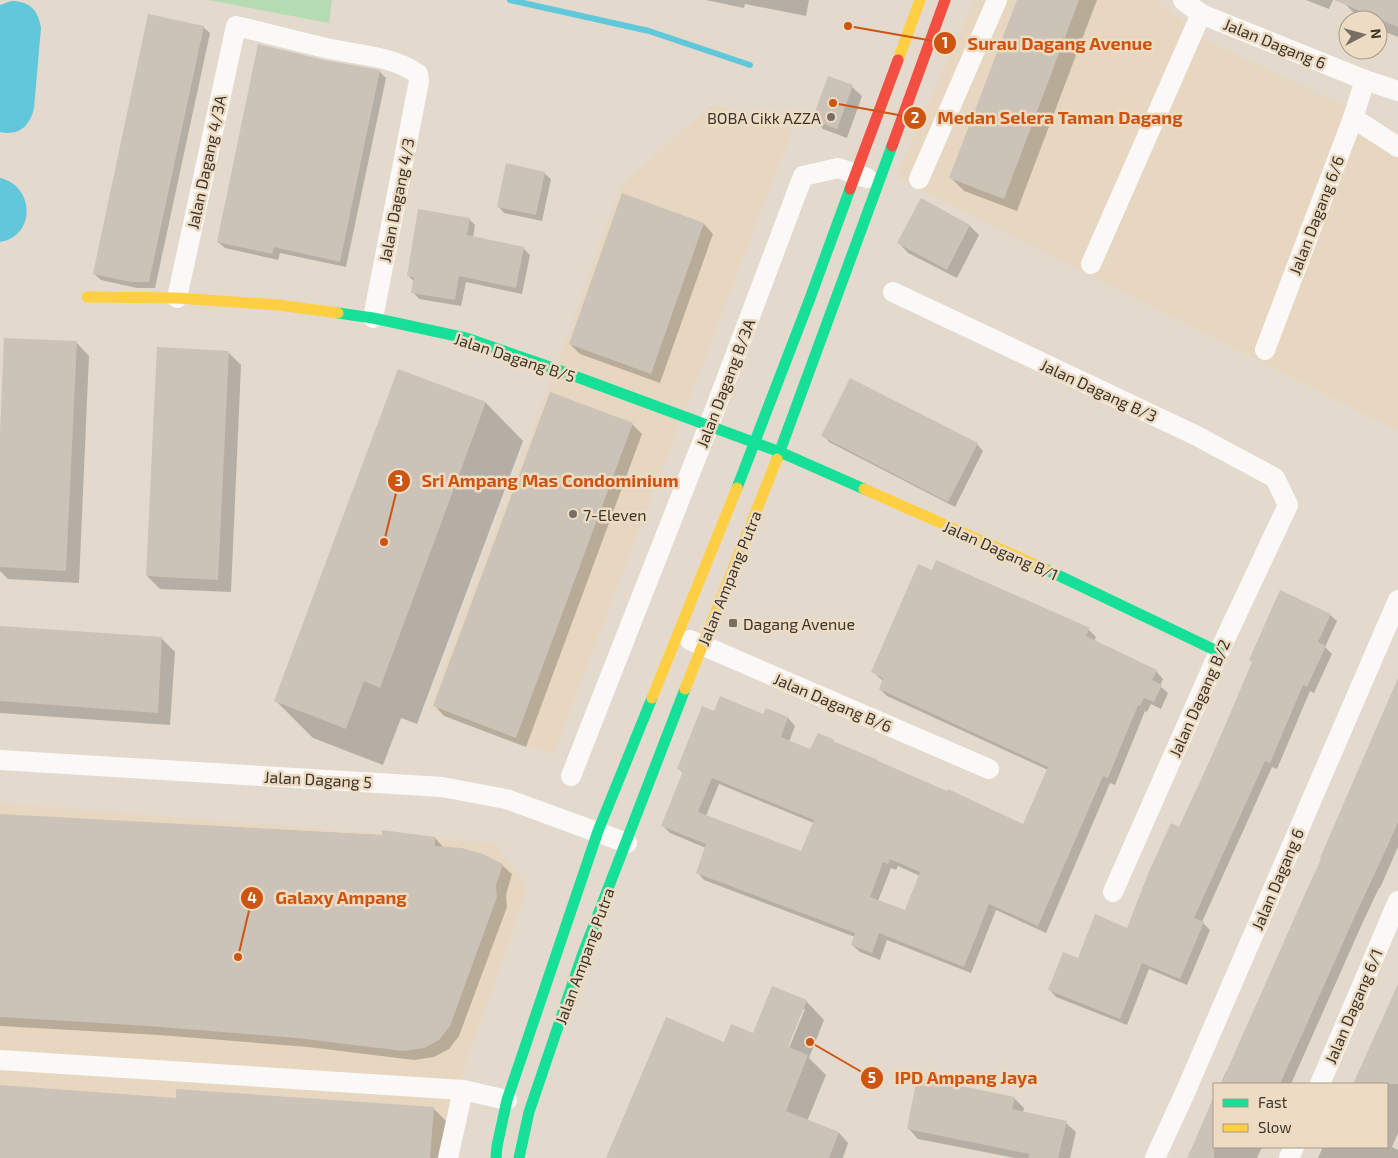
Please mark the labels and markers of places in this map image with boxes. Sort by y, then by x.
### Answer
callout: Surau Dagang Avenue [932,27,1163,60]
callout: Medan Selera Taman Dagang [902,102,1193,135]
place label: BOBA Cikk AZZA [707,108,821,127]
marker: BOBA Cikk AZZA [825,111,837,123]
callout: Sri Ampang Mas Condominium [386,464,689,497]
place label: 7-Eleven [583,505,647,524]
marker: 7-Eleven [567,508,579,520]
place label: Dagang Avenue [743,614,855,633]
marker: Dagang Avenue [727,617,739,629]
callout: Galaxy Ampang [240,882,417,915]
callout: IPD Ampang Jaya [859,1061,1048,1094]

